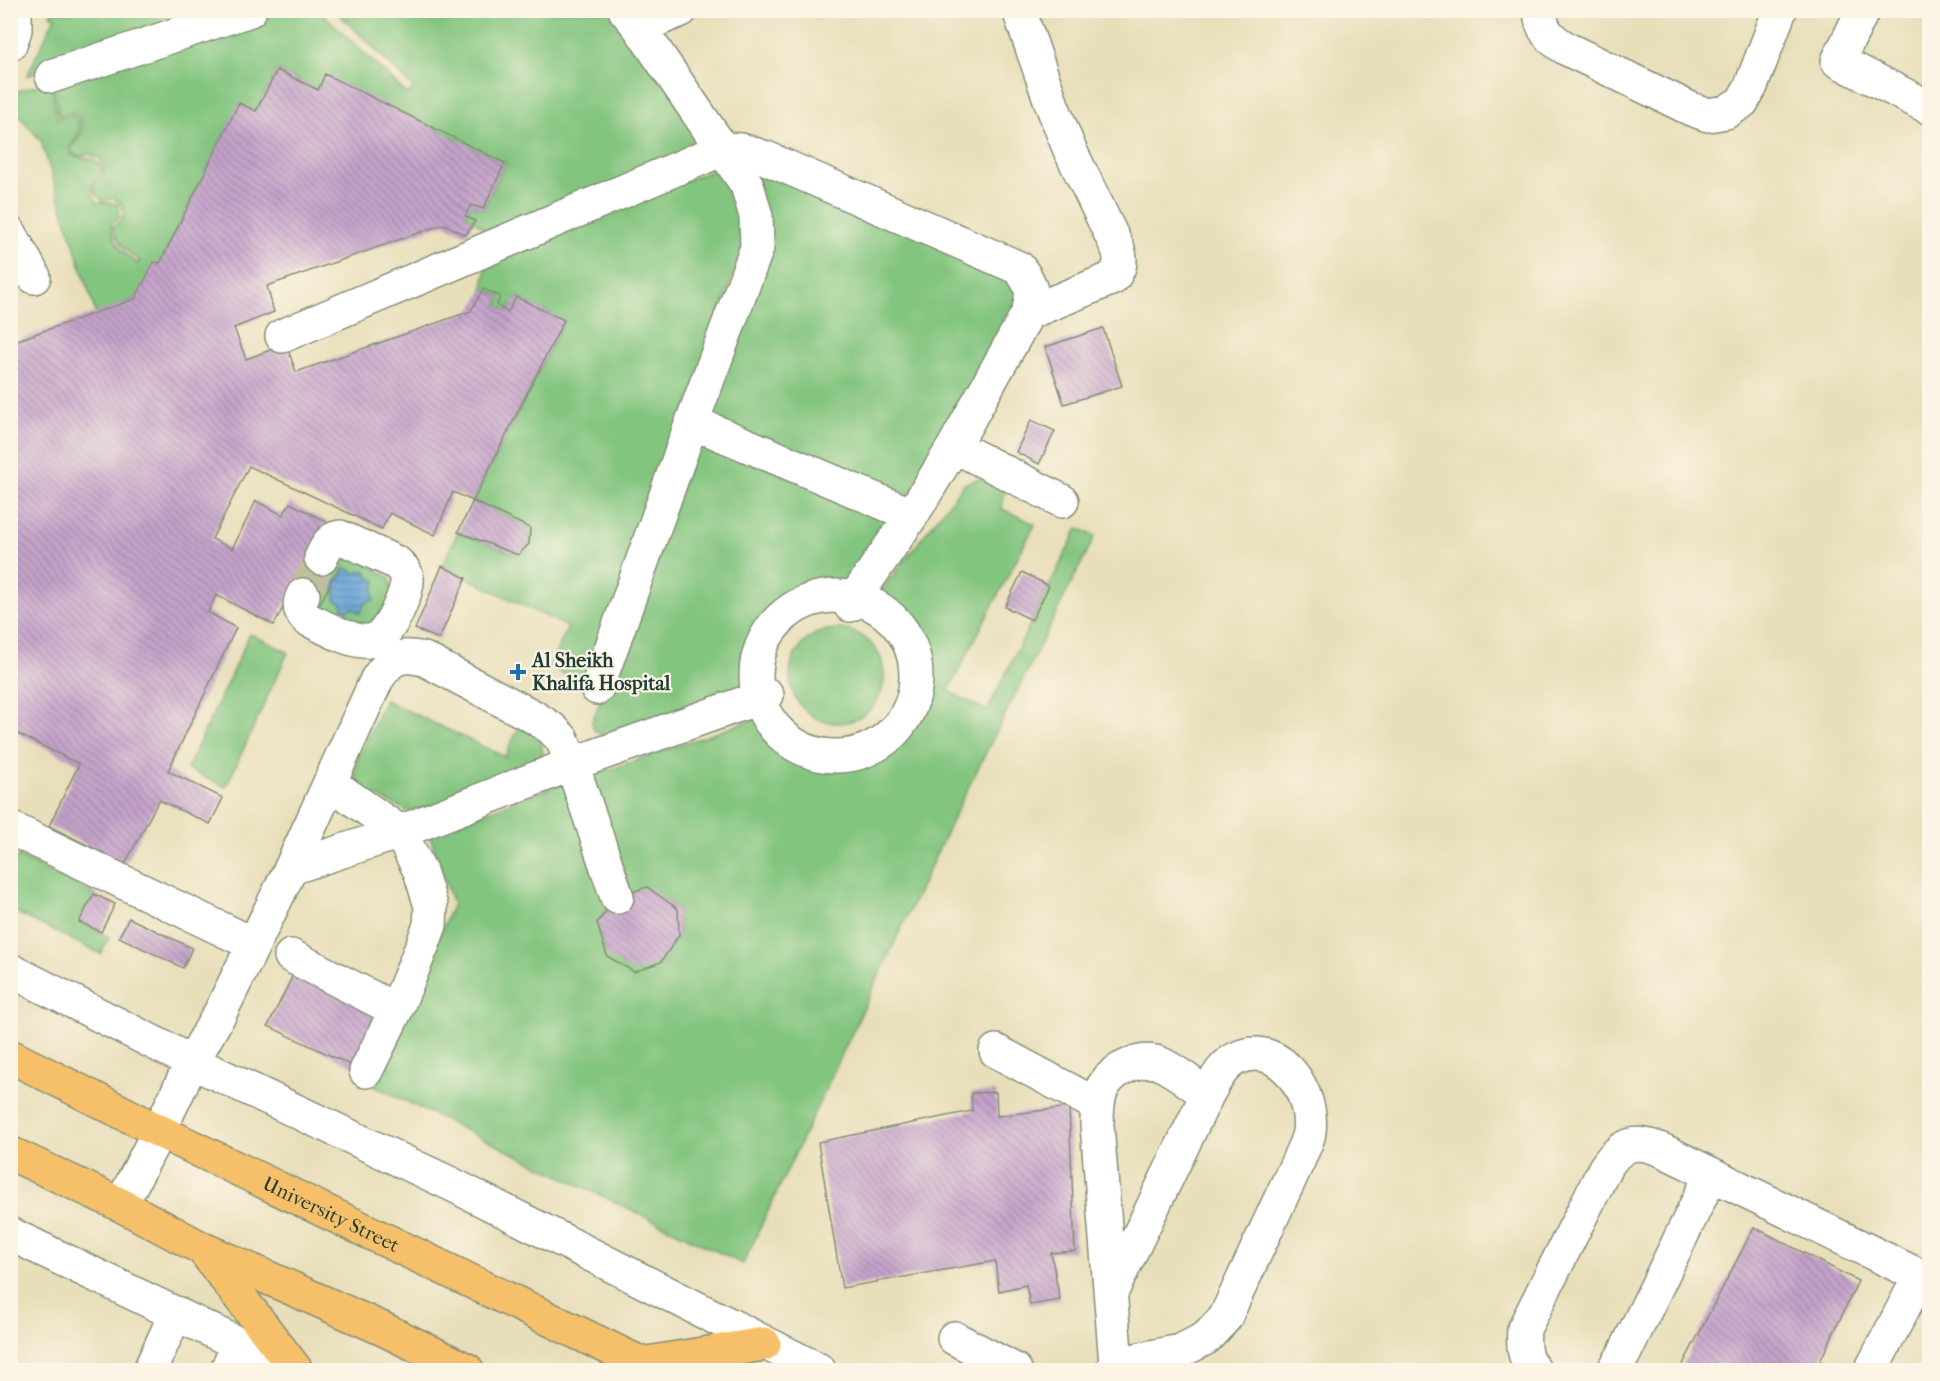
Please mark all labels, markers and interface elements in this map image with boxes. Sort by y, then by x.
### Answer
place label: Al Sheikh Khalifa Hospital [530,649,671,695]
marker: Al Sheikh Khalifa Hospital [509,663,527,681]
street label: University Street [259,1172,403,1257]

